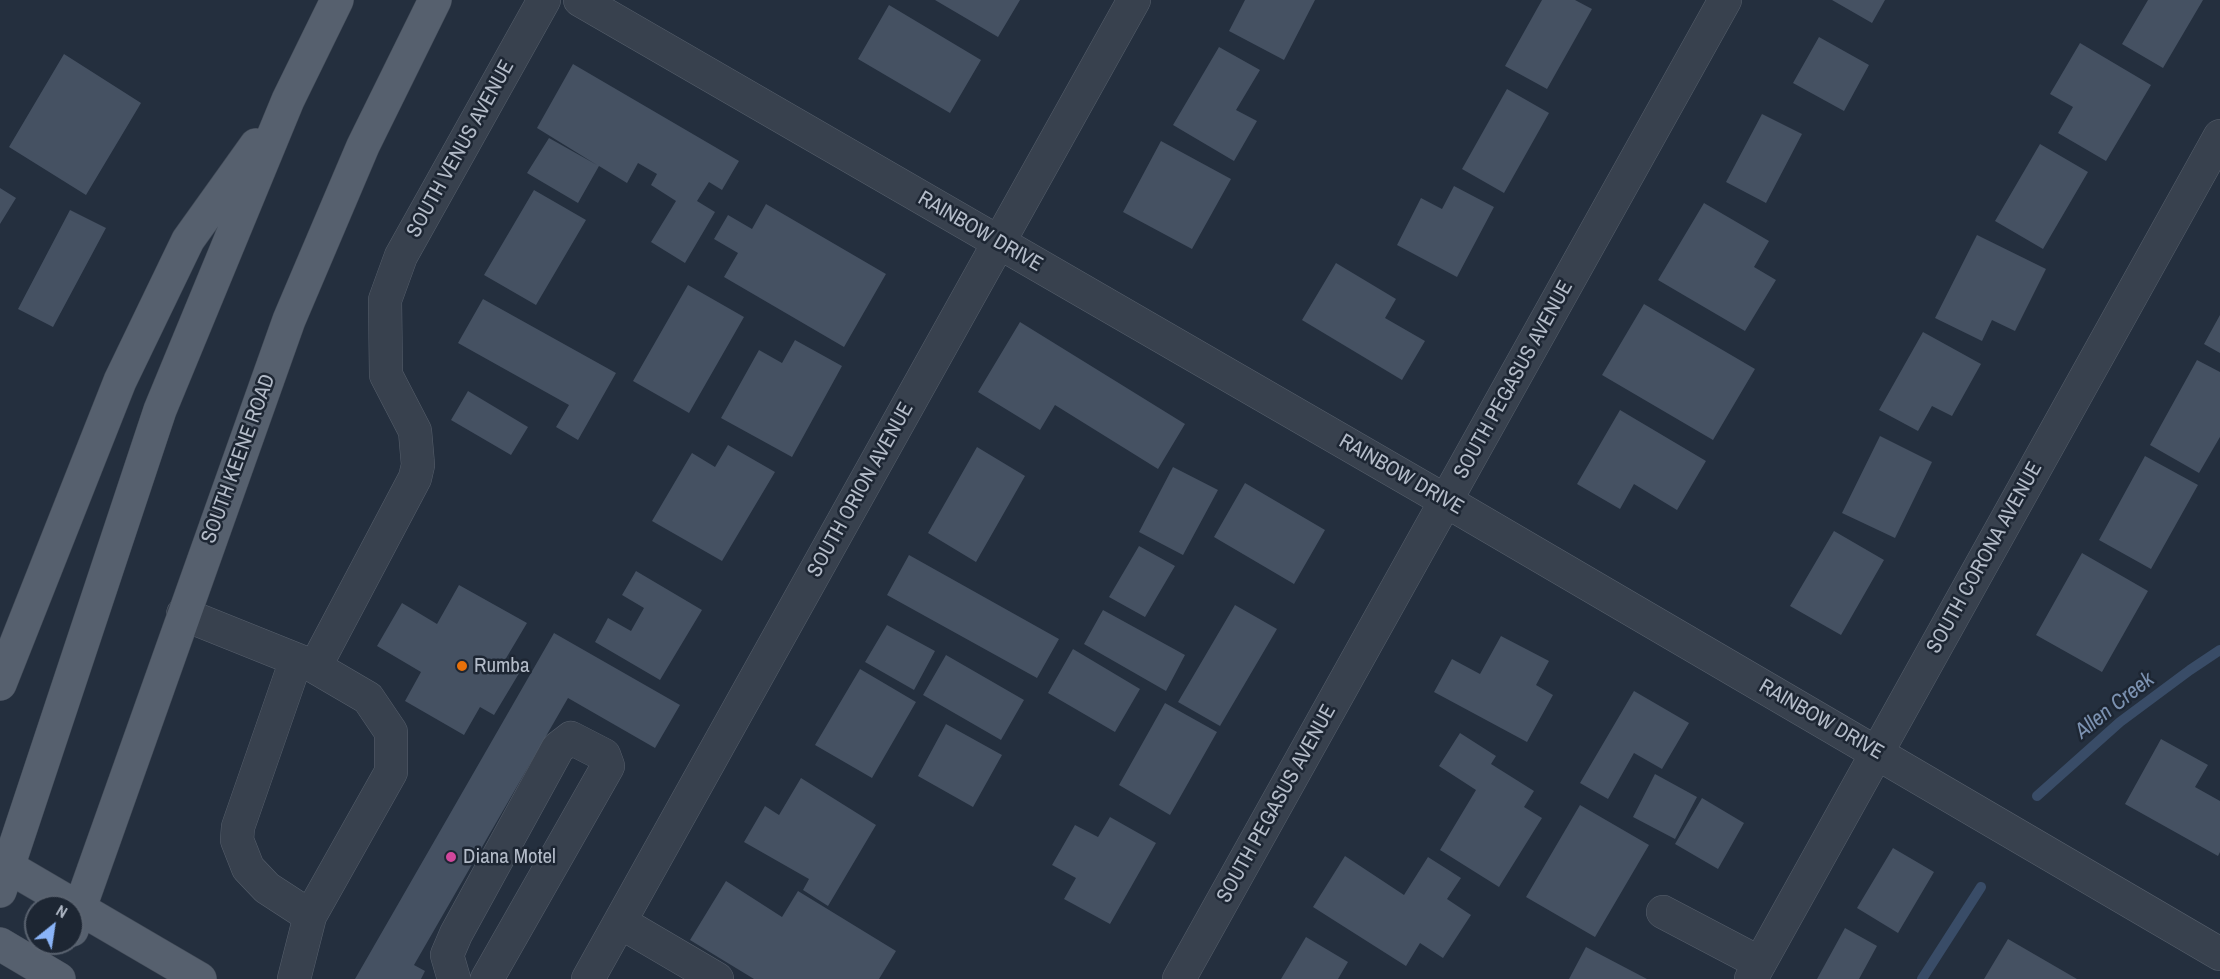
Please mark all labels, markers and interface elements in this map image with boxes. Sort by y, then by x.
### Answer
street label: SOUTH VENUS AVENUE [402,56,520,242]
street label: RAINBOW DRIVE [913,186,1047,278]
street label: SOUTH PEGASUS AVENUE [1449,277,1579,483]
street label: SOUTH KEENE ROAD [197,371,281,547]
street label: SOUTH ORION AVENUE [803,398,919,582]
street label: RAINBOW DRIVE [1334,429,1468,521]
street label: SOUTH CORONA AVENUE [1922,458,2048,658]
place label: Rumba [474,653,530,679]
marker: Rumba [455,659,469,673]
water label: Allen Creek [2070,667,2160,745]
street label: RAINBOW DRIVE [1754,674,1888,766]
street label: SOUTH PEGASUS AVENUE [1212,701,1342,907]
place label: Diana Motel [463,844,556,870]
marker: Diana Motel [444,850,458,864]
north arrow [24,895,84,955]
text: N [52,899,72,923]

